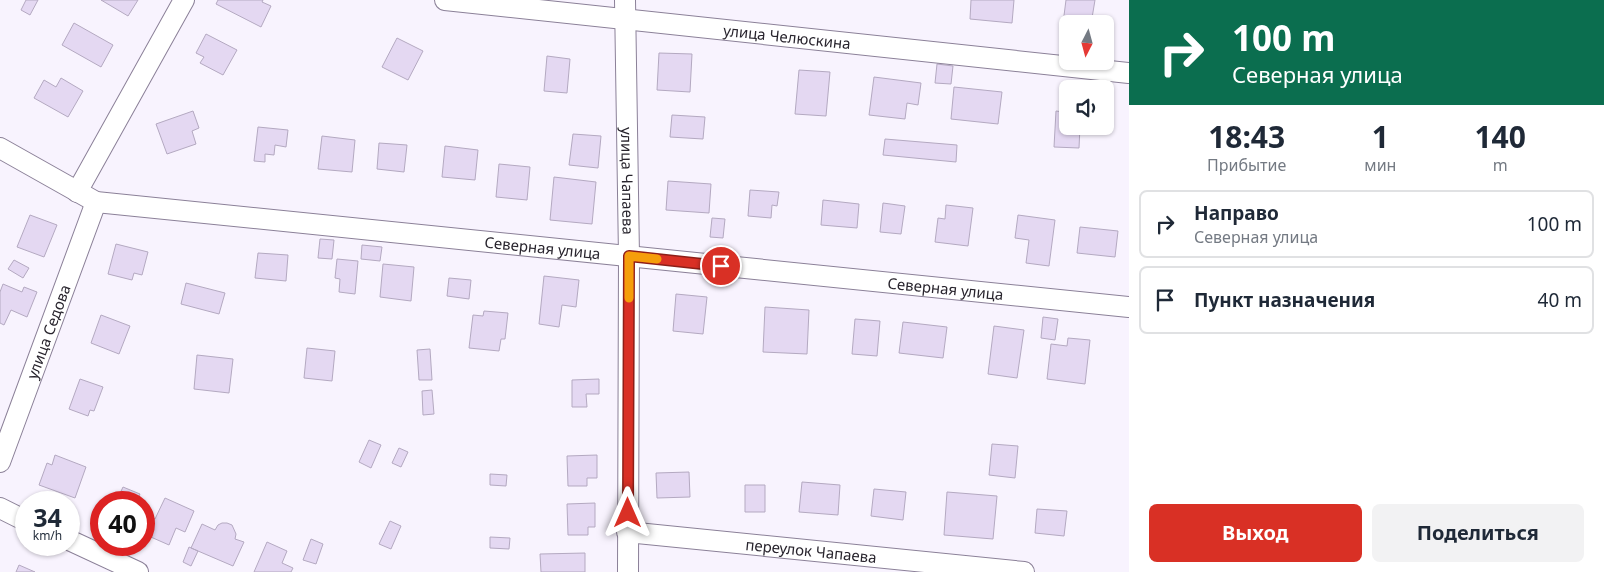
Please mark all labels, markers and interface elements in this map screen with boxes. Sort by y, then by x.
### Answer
text: 100 m [1232,14,1335,61]
north arrow [1059,15,1114,70]
map controls [1059,15,1114,135]
street label: улица Челюскина [722,20,852,53]
icon: right [1149,20,1214,85]
text: Северная улица [1232,59,1403,89]
button: sound [1059,80,1114,135]
text: 18:43 [1208,116,1285,157]
text: 1 [1372,116,1389,157]
text: 140 [1474,116,1526,157]
street label: улица Чапаева [617,127,639,235]
text: Прибытие [1207,154,1286,176]
text: мин [1364,154,1396,176]
text: m [1493,154,1508,176]
text: Направо [1194,200,1279,226]
icon: right [1151,210,1179,238]
text: 100 m [1527,211,1582,237]
text: Северная улица [1194,226,1318,248]
street label: Северная улица [484,232,601,263]
pin [700,245,742,287]
icon: arrive [707,252,735,280]
street label: Северная улица [887,273,1004,304]
street label: улица Седова [22,282,75,382]
icon: arrive [1151,286,1179,314]
text: Пункт назначения [1194,287,1375,313]
text: 40 m [1538,287,1582,313]
position arrow [601,486,653,538]
speed limit sign: 40 [90,491,155,556]
text: 34 [33,500,62,534]
button: Выход [1149,504,1362,562]
button: Поделиться [1372,504,1584,562]
text: km/h [33,527,62,544]
street label: переулок Чапаева [745,534,878,567]

